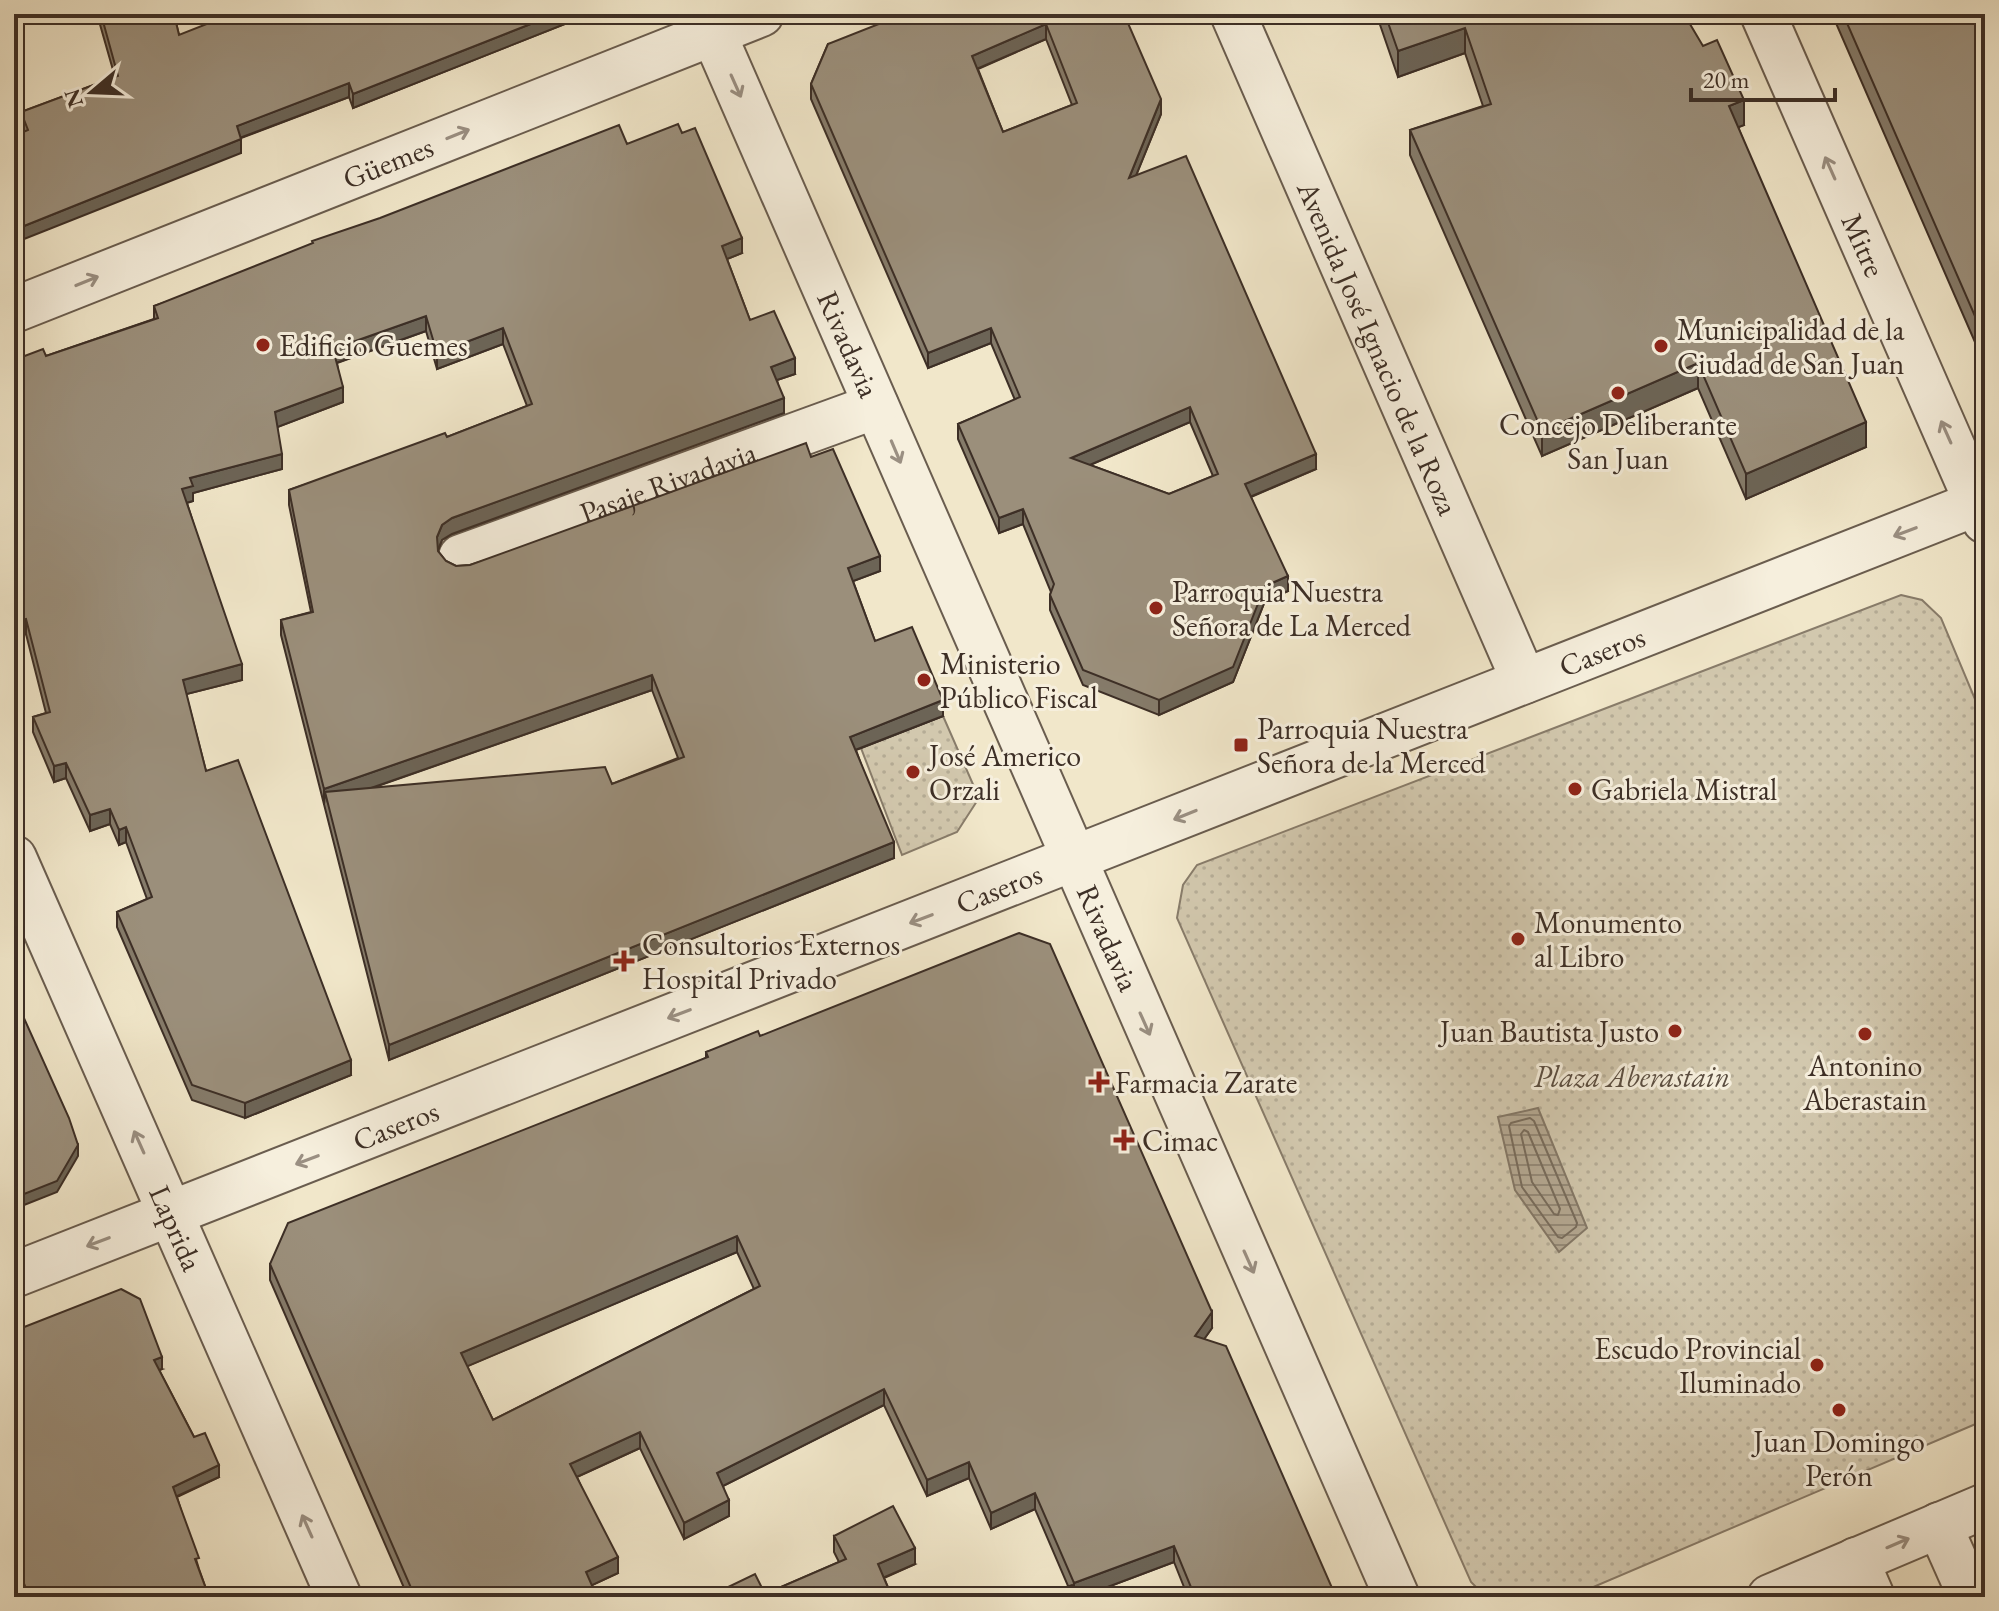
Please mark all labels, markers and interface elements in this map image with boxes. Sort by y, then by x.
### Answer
north arrow [52,52,132,132]
scale bar [1691,52,1835,102]
text: 20 m [1703,64,1750,95]
one-way arrow [729,73,744,97]
text: N [57,85,90,111]
street label: Güemes [337,126,439,197]
one-way arrow [445,126,470,140]
one-way arrow [1822,156,1837,181]
street label: Avenida José Ignacio de la Roza [1288,174,1468,521]
street label: Mitre [1833,207,1895,283]
one-way arrow [74,273,99,287]
street label: Rivadavia [809,285,890,403]
place label: Municipalidad de la Ciudad de San Juan [1677,310,1904,383]
place label: Edificio Guemes [279,326,468,365]
marker: Edificio Guemes [254,336,272,354]
marker: Municipalidad de la Ciudad de San Juan [1652,337,1670,355]
marker: Concejo Deliberante San Juan [1609,384,1627,402]
place label: Concejo Deliberante San Juan [1499,405,1737,478]
one-way arrow [1938,420,1953,444]
street label: Pasaje Rivadavia [574,432,762,532]
one-way arrow [889,439,904,464]
one-way arrow [1893,526,1918,540]
place label: Parroquia Nuestra Señora de La Merced [1172,572,1412,645]
marker: Parroquia Nuestra Señora de La Merced [1147,599,1165,617]
street label: Caseros [1553,616,1650,685]
place label: Ministerio Público Fiscal [940,644,1098,717]
marker: Ministerio Público Fiscal [915,671,933,689]
place label: Parroquia Nuestra Señora de la Merced [1257,709,1487,782]
place label: José Americo Orzali [926,736,1081,809]
marker: Parroquia Nuestra Señora de la Merced [1232,736,1250,754]
marker: José Americo Orzali [904,763,922,781]
place label: Gabriela Mistral [1591,770,1777,809]
marker: Gabriela Mistral [1566,780,1584,798]
one-way arrow [1173,809,1198,823]
street label: Caseros [950,853,1047,922]
street label: Rivadavia [1068,878,1149,997]
place label: Monumento al Libro [1534,903,1682,976]
one-way arrow [909,913,934,927]
place label: Consultorios Externos Hospital Privado [642,925,900,998]
marker: Monumento al Libro [1509,930,1527,948]
marker: Consultorios Externos Hospital Privado [613,950,635,972]
one-way arrow [667,1008,692,1022]
one-way arrow [1138,1012,1153,1036]
place label: Juan Bautista Justo [1437,1012,1659,1051]
marker: Juan Bautista Justo [1666,1022,1684,1040]
marker: Antonino Aberastain [1856,1025,1874,1043]
place label: Antonino Aberastain [1802,1046,1927,1119]
park label: Plaza Aberastain [1534,1057,1730,1096]
place label: Farmacia Zarate [1115,1063,1297,1102]
marker: Farmacia Zarate [1090,1073,1108,1091]
street label: Caseros [347,1090,444,1159]
place label: Cimac [1142,1121,1218,1160]
marker: Cimac [1113,1129,1135,1151]
one-way arrow [131,1131,146,1155]
one-way arrow [295,1154,320,1168]
street label: Laprida [141,1179,213,1277]
one-way arrow [86,1236,111,1250]
one-way arrow [1243,1249,1258,1274]
place label: Escudo Provincial Iluminado [1594,1329,1801,1402]
marker: Escudo Provincial Iluminado [1808,1356,1826,1374]
marker: Juan Domingo Perón [1830,1401,1848,1419]
place label: Juan Domingo Perón [1750,1422,1925,1495]
one-way arrow [299,1514,314,1538]
one-way arrow [1885,1534,1910,1549]

